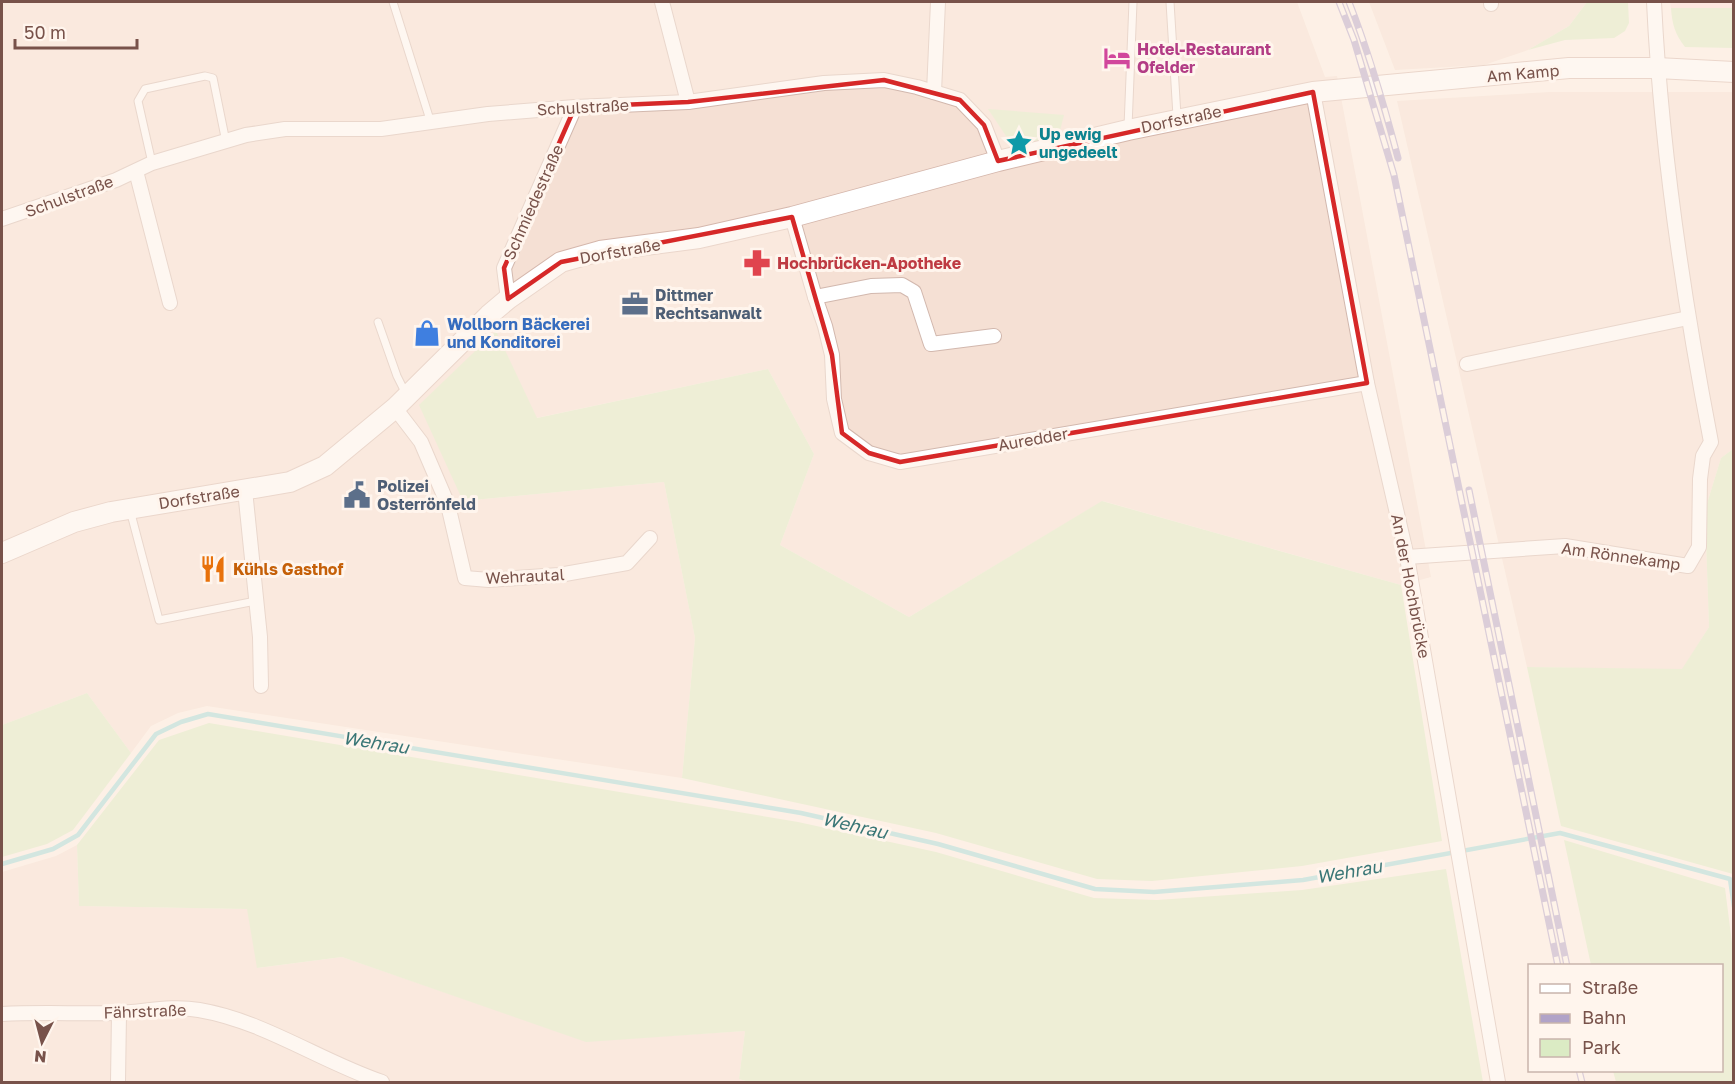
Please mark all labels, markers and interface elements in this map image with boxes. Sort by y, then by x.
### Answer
scale bar [15,12,136,50]
text: 50 m [24,21,66,43]
place label: Hotel-Restaurant Ofelder [1137,39,1271,77]
hotel icon: Hotel-Restaurant Ofelder [1102,43,1132,73]
street label: Am Kamp [1486,60,1560,86]
street label: Schulstraße [536,95,630,119]
street label: Dorfstraße [1139,101,1223,137]
place label: Up ewig ungedeelt [1039,124,1118,162]
place icon: Up ewig ungedeelt [1004,128,1034,158]
street label: Schmiedestraße [499,141,567,263]
street label: Schulstraße [22,171,116,221]
street label: Dorfstraße [578,234,662,268]
pharmacy icon: Hochbrücken-Apotheke [742,248,772,278]
place label: Hochbrücken-Apotheke [777,253,961,273]
place label: Dittmer Rechtsanwalt [655,285,762,323]
office icon: Dittmer Rechtsanwalt [620,289,650,319]
place label: Wollborn Bäckerei und Konditorei [447,314,590,352]
shop icon: Wollborn Bäckerei und Konditorei [412,318,442,348]
street label: Auredder [996,423,1070,455]
place label: Polizei Osterrönfeld [377,476,476,514]
public building icon: Polizei Osterrönfeld [342,480,372,510]
street label: Dorfstraße [157,481,241,513]
street label: An der Hochbrücke [1387,512,1435,660]
street label: Am Rönnekamp [1560,538,1682,574]
restaurant icon: Kühls Gasthof [198,554,228,584]
place label: Kühls Gasthof [233,559,343,579]
street label: Wehrautal [485,564,565,588]
water label: Wehrau [342,726,411,758]
water label: Wehrau [820,807,891,843]
water label: Wehrau [1315,854,1384,888]
legend [1528,964,1723,1072]
text: Straße [1582,976,1638,998]
street label: Fährstraße [103,1000,187,1022]
text: Bahn [1582,1006,1626,1028]
north arrow [12,1012,72,1072]
text: Park [1582,1036,1621,1058]
text: N [33,1046,48,1067]

